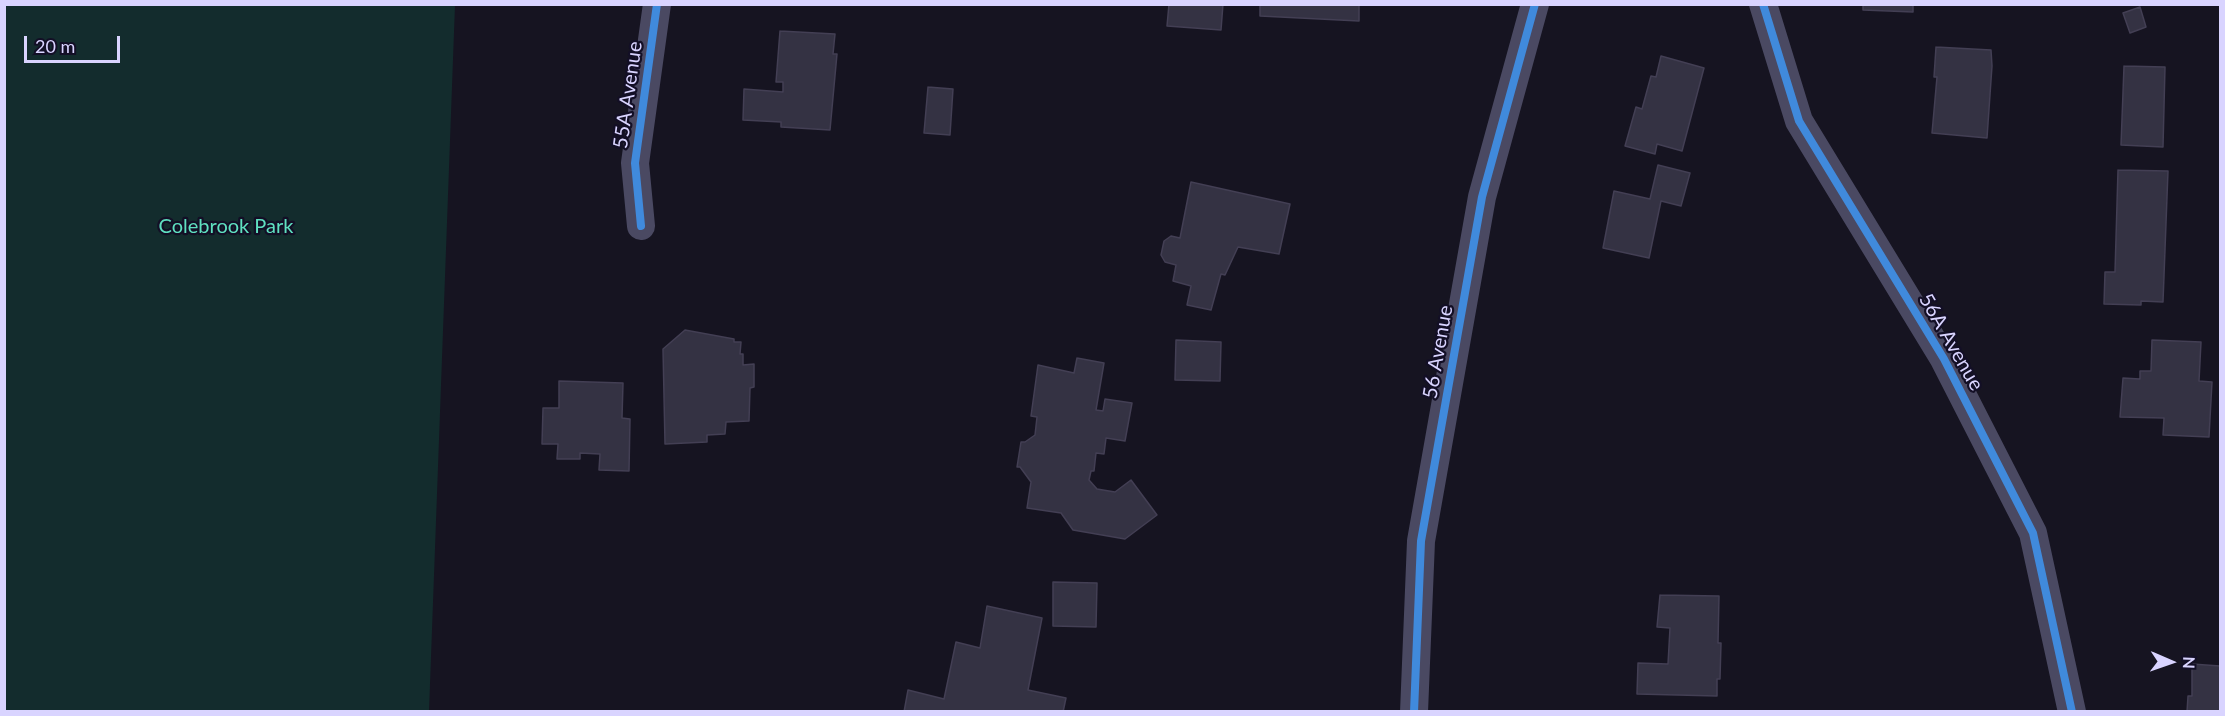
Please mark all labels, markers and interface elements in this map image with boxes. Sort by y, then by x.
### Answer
scale bar [27,24,123,62]
text: 20 m [35,35,75,57]
street label: 55A Avenue [609,40,647,150]
park label: Colebrook Park [159,215,293,239]
street label: 56A Avenue [1914,289,1988,395]
street label: 56 Avenue [1418,303,1458,401]
north arrow [2141,632,2201,692]
text: N [2180,656,2199,669]

